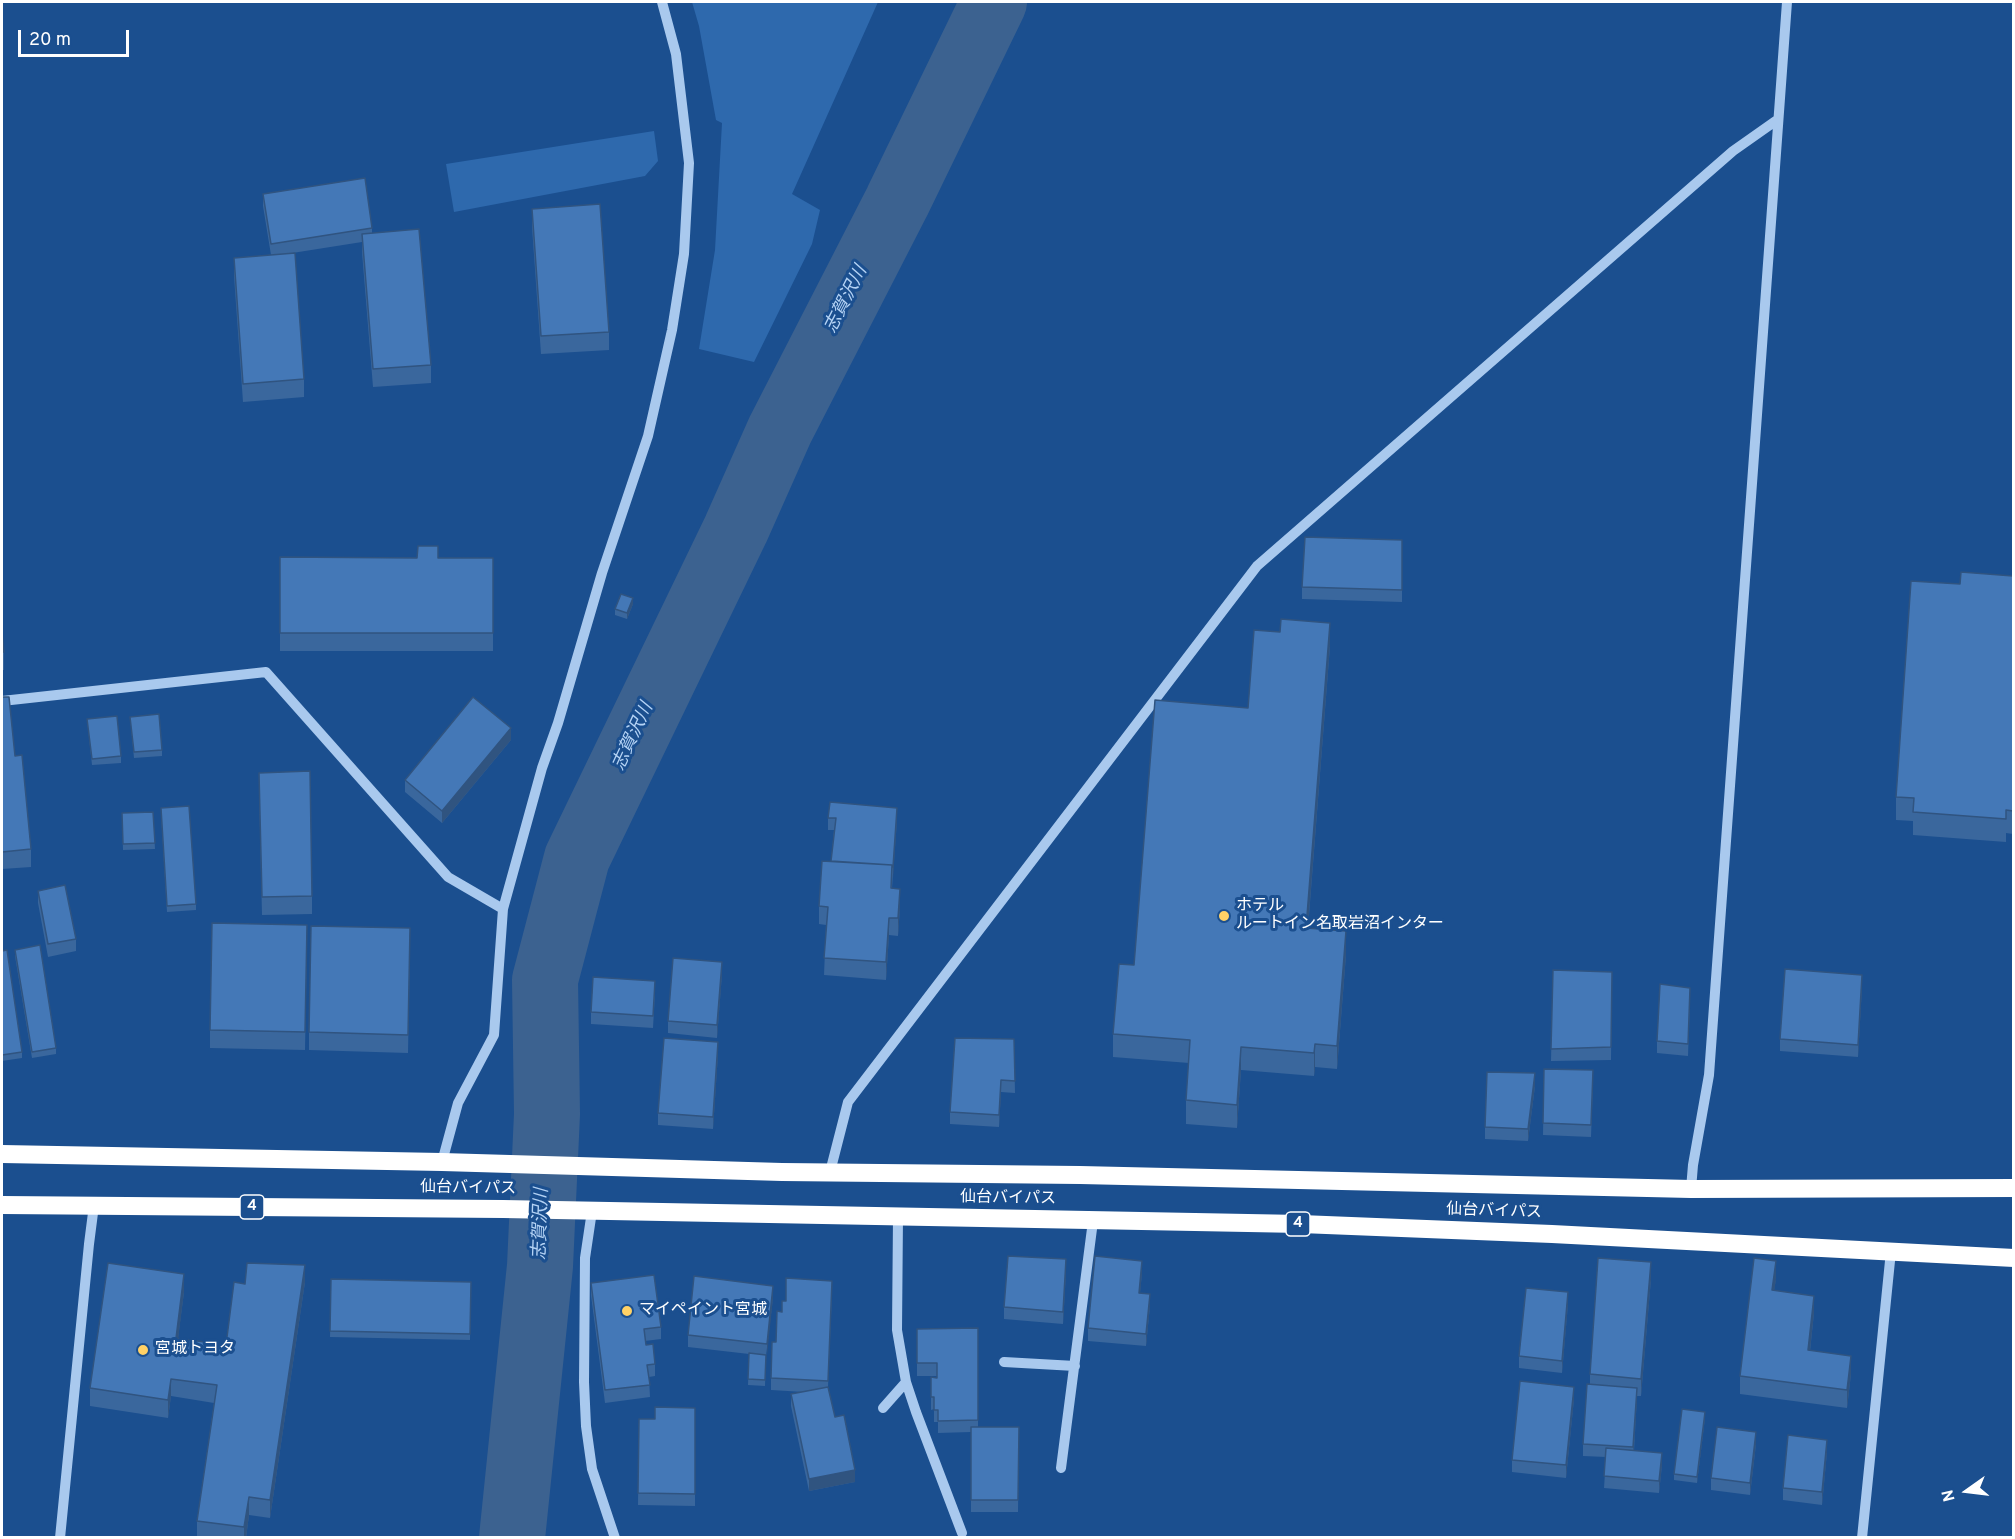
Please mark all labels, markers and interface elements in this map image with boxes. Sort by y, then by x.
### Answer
scale bar [21,18,132,56]
text: 20 m [29,29,71,52]
water label: 志賀沢川 [821,263,873,337]
water label: 志賀沢川 [609,700,659,774]
place label: ホテル ルートイン名取岩沼インター [1236,897,1444,935]
marker: ホテル ルートイン名取岩沼インター [1217,909,1231,923]
street label: 仙台バイパス [420,1179,516,1199]
water label: 志賀沢川 [530,1188,554,1260]
street label: 仙台バイパス [960,1189,1056,1209]
road number: 4 [240,1195,264,1219]
street label: 仙台バイパス [1446,1201,1542,1223]
road number: 4 [1286,1212,1310,1236]
place label: マイペイント宮城 [639,1301,767,1321]
marker: マイペイント宮城 [620,1304,634,1318]
place label: 宮城トヨタ [155,1340,235,1360]
marker: 宮城トヨタ [136,1343,150,1357]
north arrow [1937,1461,1997,1521]
text: N [1938,1487,1961,1503]

